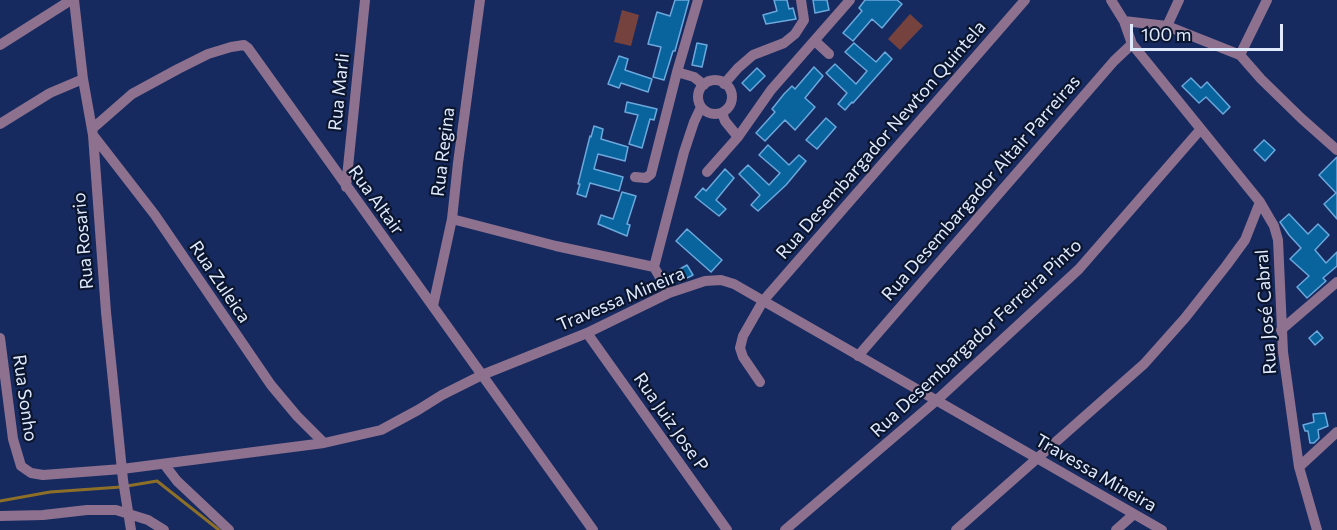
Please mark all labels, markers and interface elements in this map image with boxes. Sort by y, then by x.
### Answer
scale bar [1133,12,1286,50]
street label: Rua Desembargador Newton Quintela [772,16,990,264]
text: 100 m [1141,23,1191,45]
street label: Rua Marli [324,52,354,132]
street label: Rua Desembargador Altair Parreiras [877,71,1085,305]
street label: Rua Regina [427,106,459,198]
street label: Rua Altair [344,161,408,239]
street label: Rua Rosario [68,192,98,290]
street label: Rua Desembargador Ferreira Pinto [866,234,1086,442]
street label: Rua Zuleica [185,237,255,327]
street label: Rua José Cabral [1251,249,1281,375]
street label: Travessa Mineira [554,262,688,336]
street label: Rua Sonho [8,353,42,443]
street label: Rua Juiz Jose P [629,369,713,475]
street label: Travessa Mineira [1031,429,1161,517]

